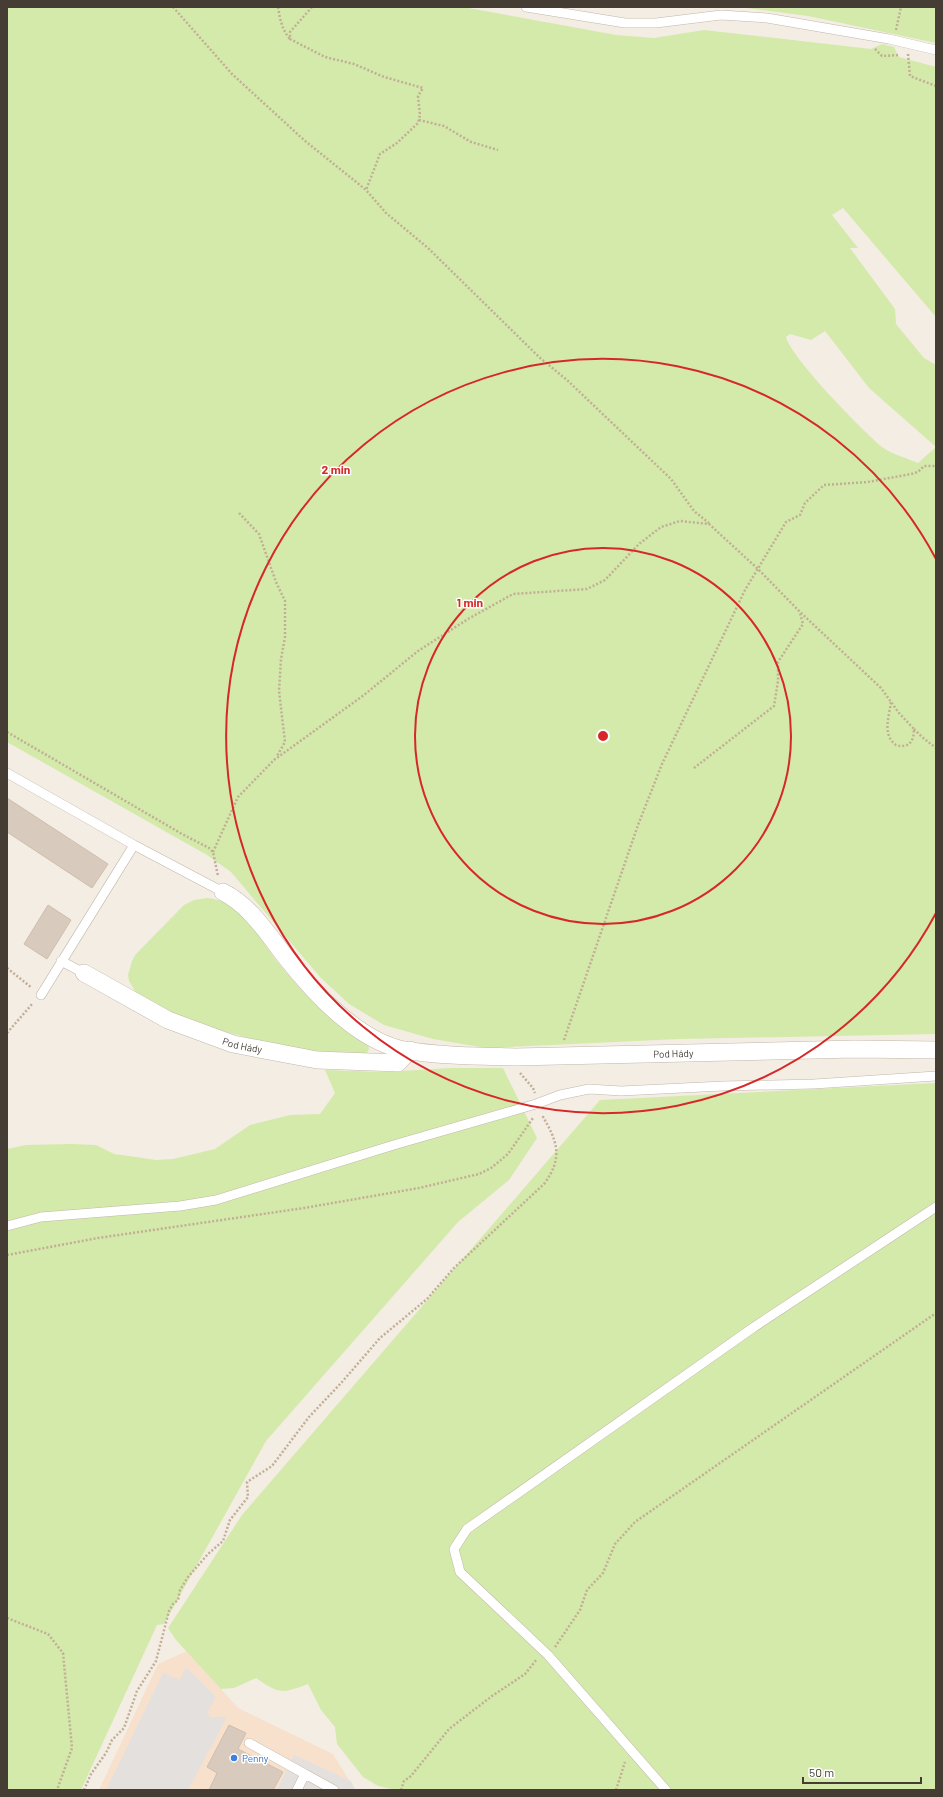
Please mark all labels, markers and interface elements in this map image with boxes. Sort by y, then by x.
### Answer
text: 2 min [322,462,350,476]
text: 1 min [457,595,483,609]
centre of rings [596,729,610,743]
street label: Pod Hády [221,1035,264,1056]
street label: Pod Hády [653,1047,694,1060]
place label: Penny [242,1752,269,1764]
marker: Penny [229,1753,239,1763]
scale bar [803,1759,921,1785]
text: 50 m [809,1765,834,1779]

